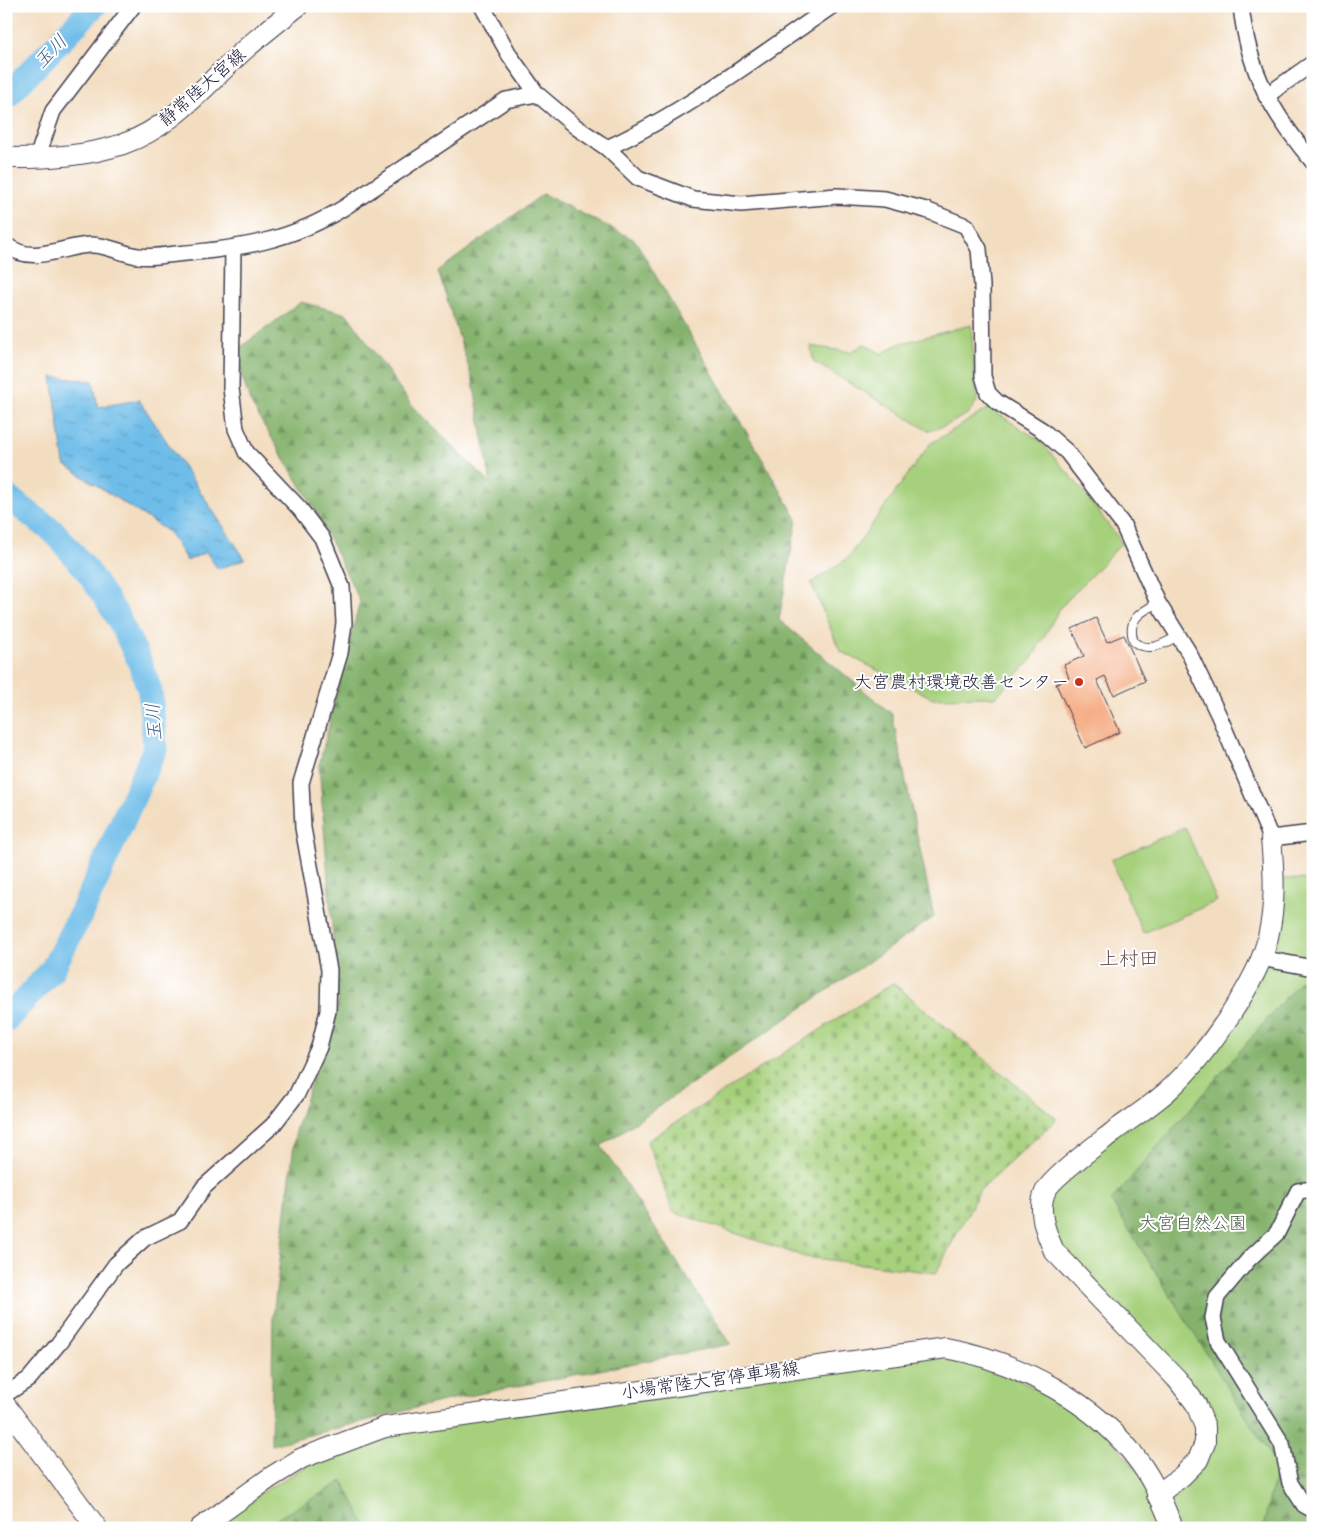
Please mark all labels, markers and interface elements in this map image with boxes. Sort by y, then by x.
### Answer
water label: 玉川 [27,28,73,74]
street label: 静常陸大宮線 [153,42,251,131]
place label: 大宮農村環境改善センター [854,669,1069,694]
marker: 大宮農村環境改善センター [1073,676,1085,688]
water label: 玉川 [139,702,167,742]
district label: 上村田 [1099,944,1159,971]
park label: 大宮自然公園 [1139,1210,1247,1235]
street label: 小場常陸大宮停車場線 [619,1355,801,1404]

